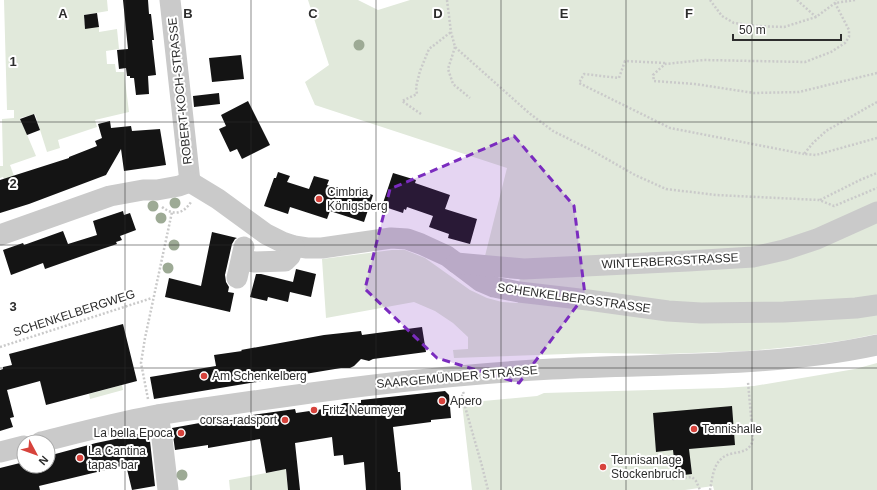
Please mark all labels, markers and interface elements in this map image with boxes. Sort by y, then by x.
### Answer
text: A [58,6,68,21]
text: B [183,6,193,21]
text: C [308,6,318,21]
text: D [433,6,443,21]
text: E [560,6,569,21]
text: F [685,6,693,21]
scale bar [733,16,841,42]
street label: ROBERT-KOCH-STRASSE [165,17,195,165]
text: 50 m [739,23,766,37]
text: 1 [9,54,17,69]
text: 2 [9,176,17,191]
place label: Cimbria Königsberg [327,185,388,213]
marker: Cimbria Königsberg [314,194,324,204]
street label: WINTERBERGSTRASSE [601,250,739,272]
street label: SCHENKELBERGSTRASSE [496,280,652,316]
street label: SCHENKELBERGWEG [11,287,137,339]
text: 3 [9,299,17,314]
street label: SAARGEMÜNDER STRASSE [376,363,538,391]
place label: Am Schenkelberg [212,369,307,383]
marker: Am Schenkelberg [199,371,209,381]
place label: Apero [450,394,482,408]
marker: Apero [437,396,447,406]
place label: Fritz Neumeyer [322,403,404,417]
marker: Fritz Neumeyer [309,405,319,415]
place label: corsa-radsport [200,413,278,427]
marker: corsa-radsport [280,415,290,425]
place label: Tennishalle [702,422,762,436]
marker: Tennishalle [689,424,699,434]
place label: La bella Epoca [94,426,173,440]
marker: La bella Epoca [176,428,186,438]
north arrow [16,434,56,474]
place label: La Cantina tapas bar [88,444,146,472]
marker: La Cantina tapas bar [75,453,85,463]
place label: Tennisanlage Stockenbruch [611,453,684,481]
text: N [36,454,51,468]
marker: Tennisanlage Stockenbruch [598,462,608,472]

